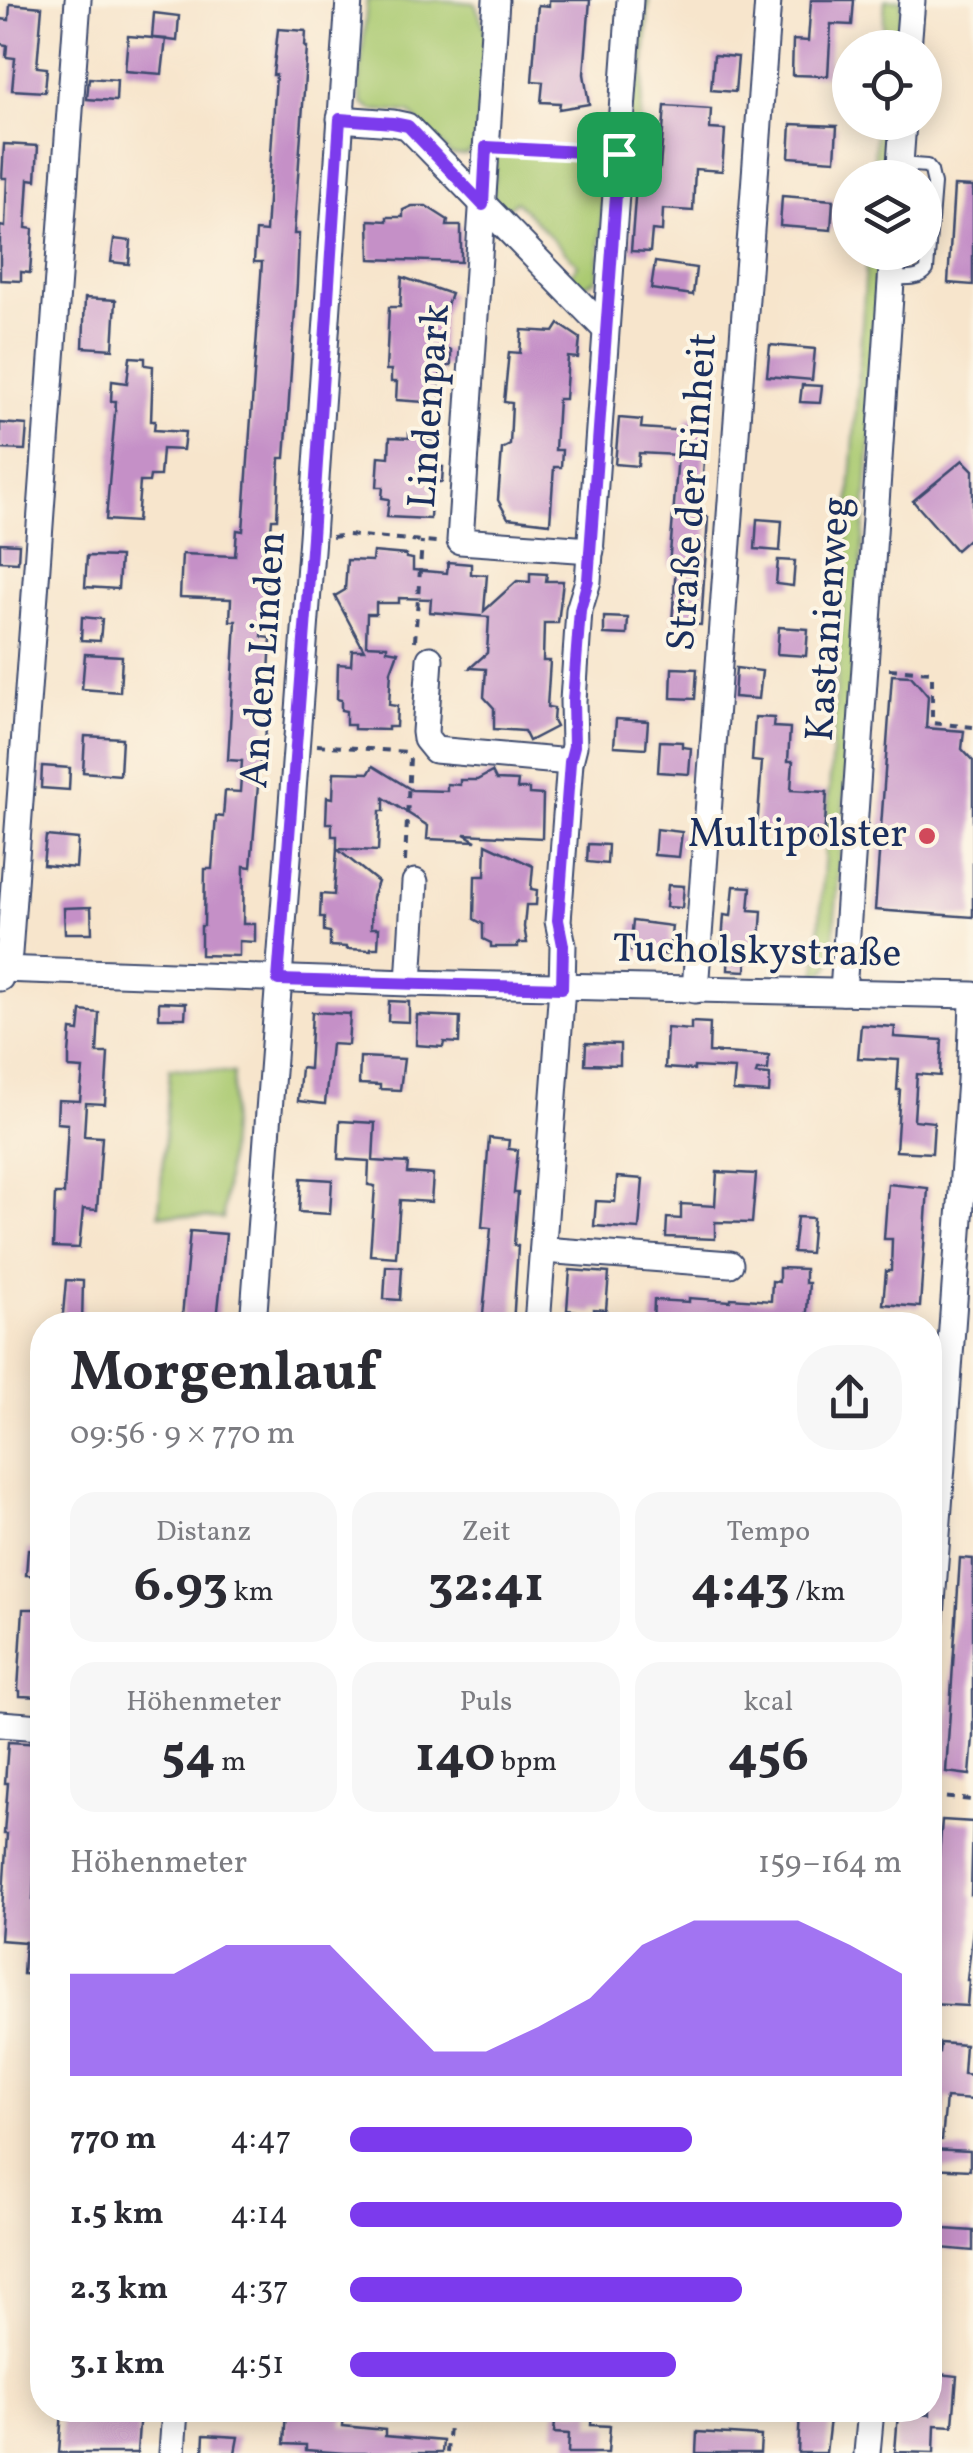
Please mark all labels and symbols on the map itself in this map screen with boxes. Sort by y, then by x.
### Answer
pin [577,112,662,197]
street label: Lindenpark [396,302,466,510]
street label: Straße der Einheit [655,331,733,653]
street label: Kastanienweg [794,495,866,743]
street label: An den Linden [228,530,302,790]
place label: Multipolster [688,808,907,864]
marker: Multipolster [916,825,938,847]
street label: Tucholskystraße [612,922,902,984]

